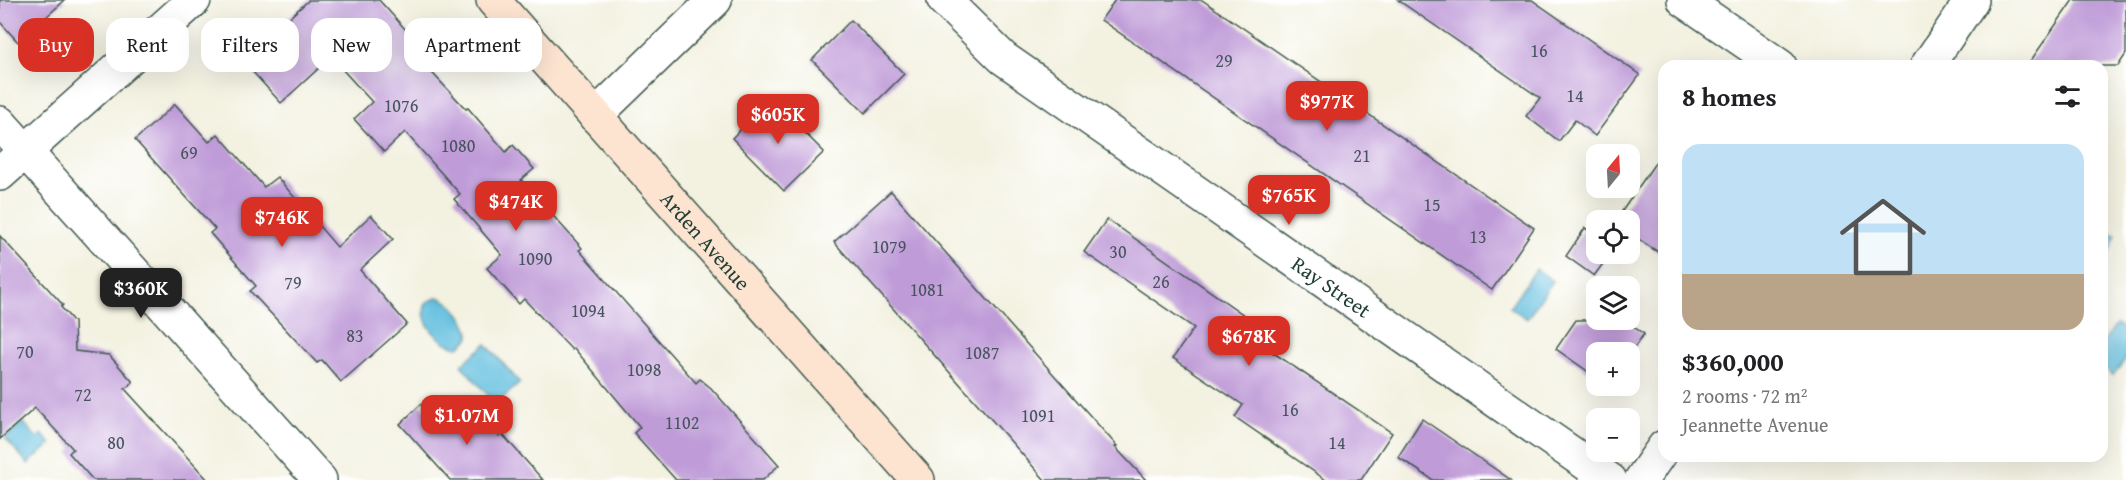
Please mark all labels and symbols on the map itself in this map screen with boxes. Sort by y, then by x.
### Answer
house number: 16 [1530,37,1548,64]
house number: 29 [1215,47,1233,74]
pin: $977K [1285,81,1369,132]
house number: 14 [1566,82,1584,109]
house number: 1076 [384,92,418,119]
pin: $605K [736,94,820,145]
house number: 1080 [441,132,476,159]
house number: 69 [180,139,198,166]
house number: 21 [1353,142,1371,169]
north arrow [1586,144,1640,198]
pin: $765K [1247,175,1331,226]
pin: $474K [474,181,558,232]
street label: Arden Avenue [653,184,758,297]
house number: 15 [1423,191,1441,218]
pin: $746K [240,197,324,248]
house number: 13 [1469,223,1487,250]
house number: 1079 [872,233,906,260]
house number: 30 [1109,238,1127,265]
house number: 1090 [518,245,553,272]
street label: Ray Street [1286,248,1378,325]
pin: $360K [99,268,183,319]
house number: 26 [1152,268,1170,295]
house number: 79 [284,269,302,296]
house number: 1081 [910,276,944,303]
house number: 1094 [571,297,605,324]
pin: $678K [1207,316,1291,367]
house number: 83 [346,322,364,349]
house number: 70 [16,338,34,365]
house number: 1087 [965,339,999,366]
house number: 1098 [627,356,661,383]
house number: 72 [74,381,92,408]
pin: $1.07M [418,395,516,446]
house number: 16 [1281,396,1299,423]
house number: 1091 [1021,402,1055,429]
house number: 1102 [665,409,699,436]
house number: 80 [107,429,125,456]
house number: 14 [1328,429,1346,456]

